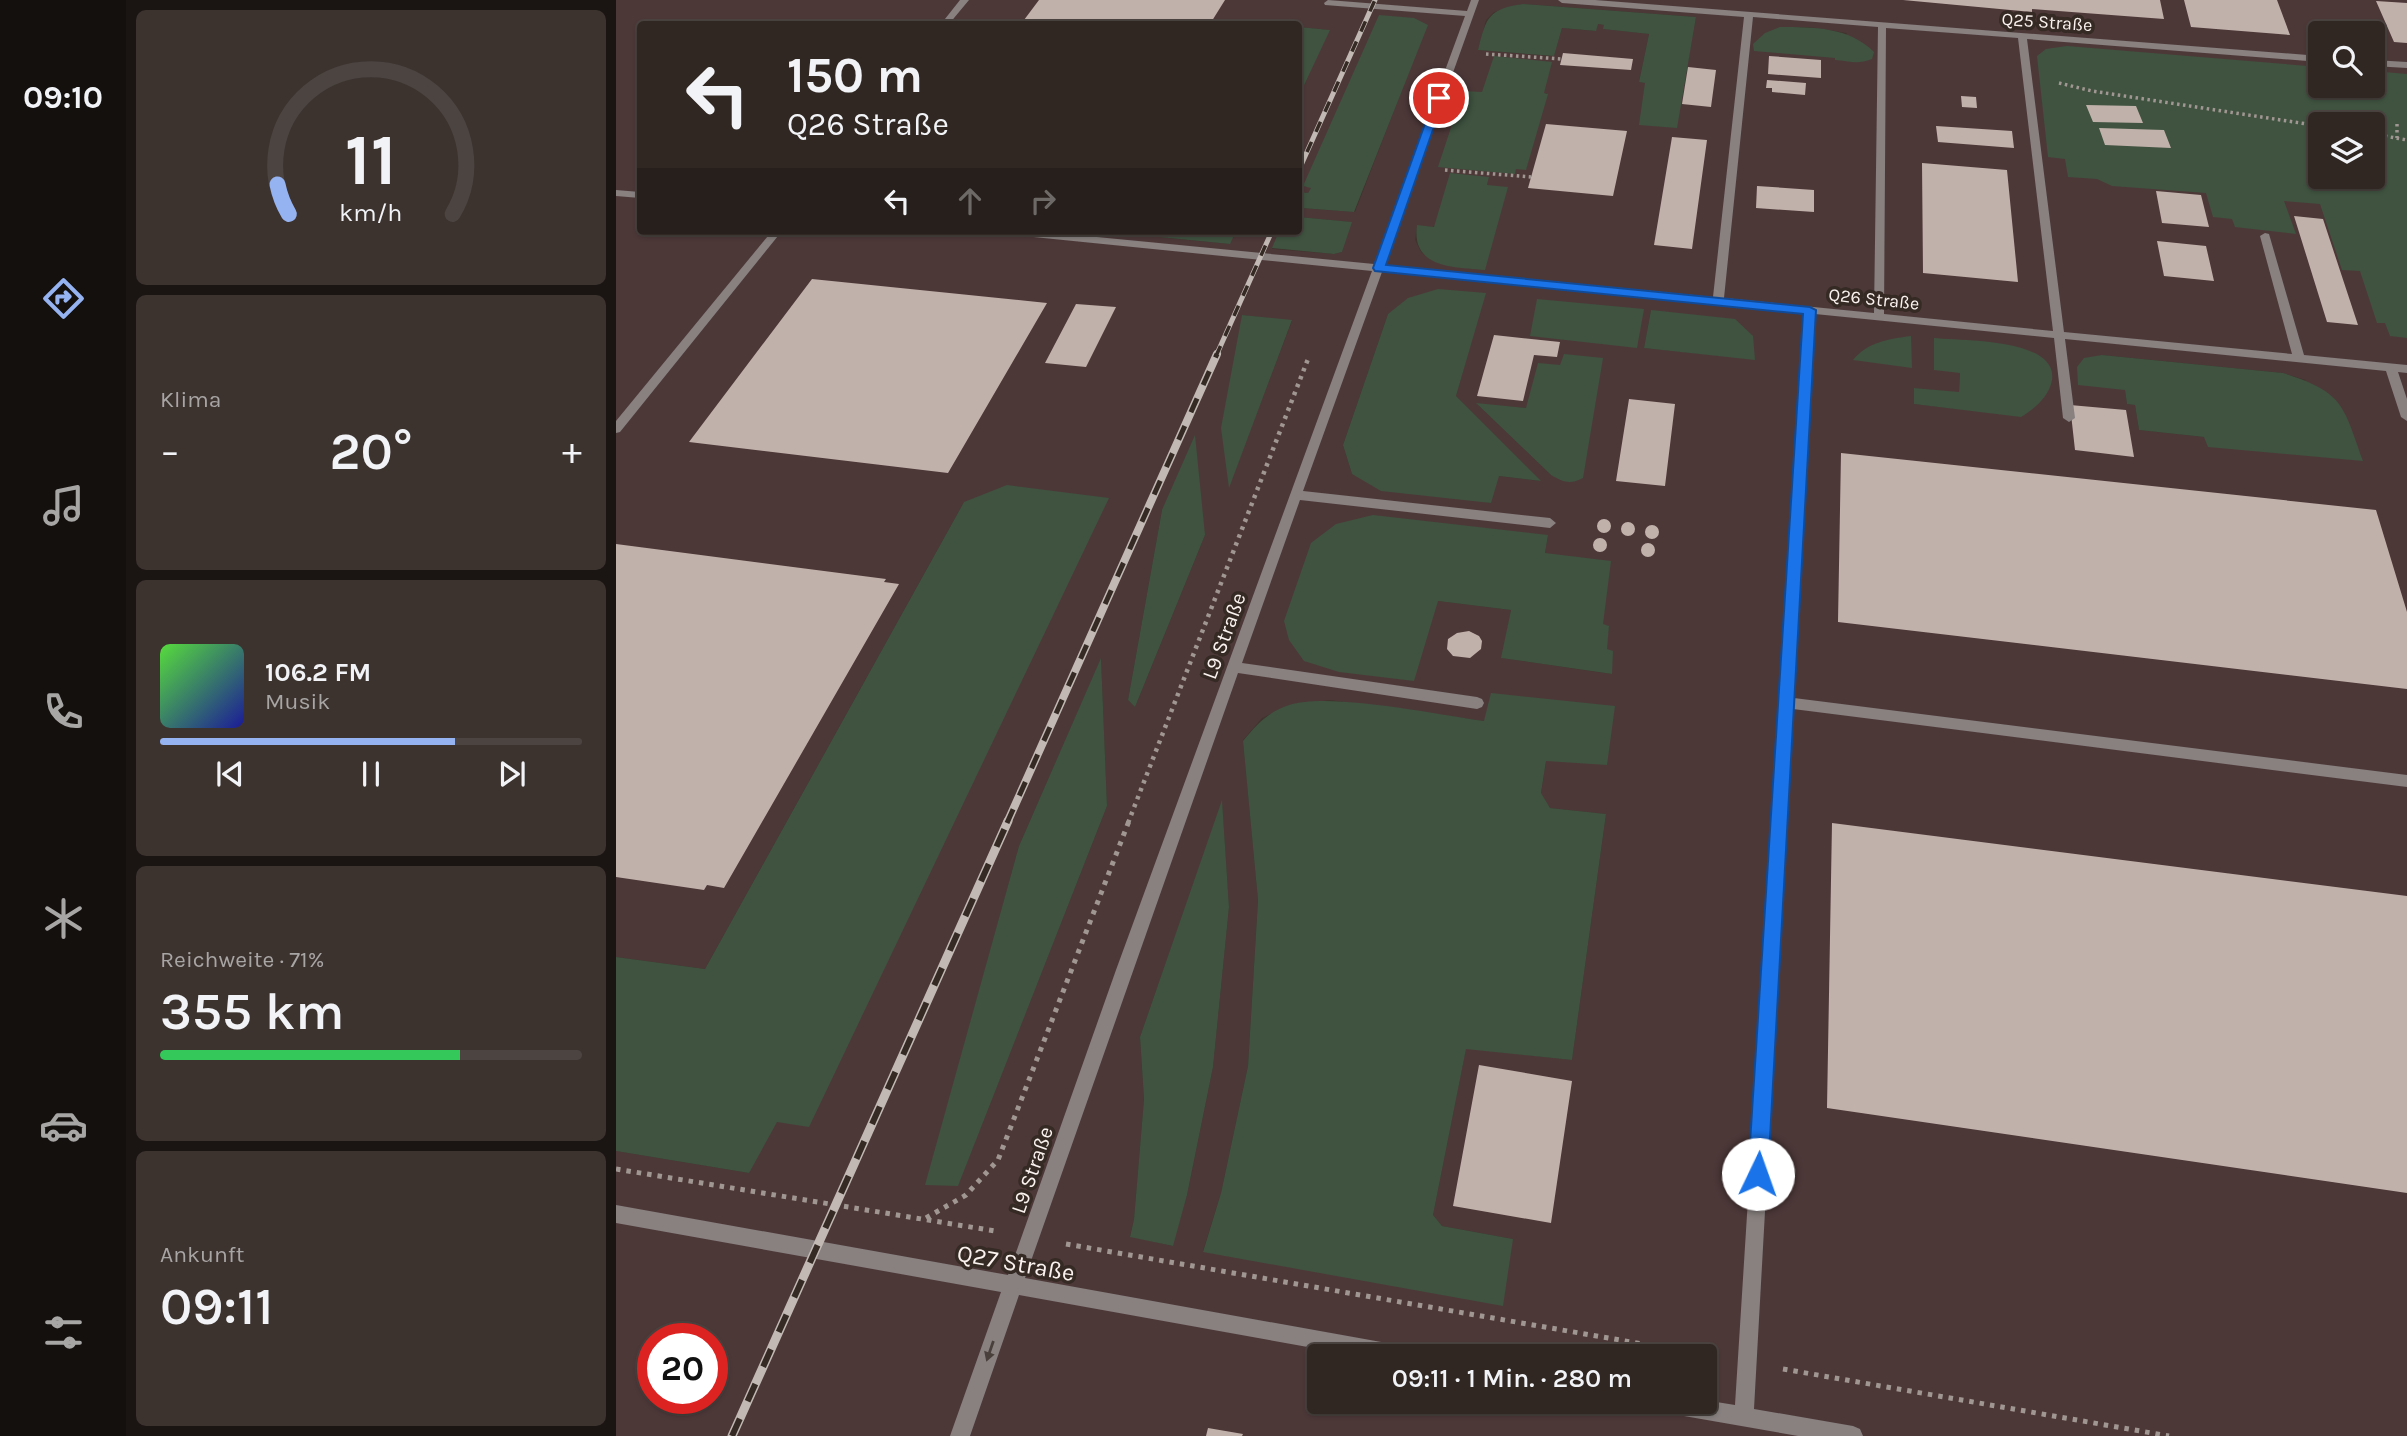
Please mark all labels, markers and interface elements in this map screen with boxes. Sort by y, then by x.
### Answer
street label: Q25 Straße [2001,8,2093,36]
map controls [2308,21,2385,189]
button: search [2308,21,2385,98]
text: 150 m [787,47,923,104]
icon: left [672,49,763,140]
pin [1409,68,1469,128]
text: 09:10 [23,79,103,116]
icon: arrive [1420,79,1458,117]
text: Q26 Straße [787,106,949,143]
button: layers [2308,112,2385,189]
text: 11 [345,117,397,202]
icon: left [878,182,916,220]
icon: ahead [951,182,989,220]
icon: right [1024,182,1062,220]
text: km/h [339,197,403,226]
icon: directions [39,274,88,323]
street label: Q26 Straße [1828,283,1920,315]
text: Klima [160,386,221,413]
text: 20° [330,421,412,482]
text: − [160,429,180,474]
text: + [562,429,582,474]
icon: music [39,481,88,530]
street label: L9 Straße [1197,589,1251,683]
text: 106.2 FM [265,657,371,688]
icon: phone [39,687,88,736]
text: Musik [265,688,330,715]
icon: previous [211,755,249,793]
icon: pause [352,755,390,793]
icon: next [493,755,531,793]
icon: climate [39,894,88,943]
text: Reichweite · 71% [160,946,324,973]
text: 355 km [160,981,344,1042]
icon: car [39,1101,88,1150]
street label: L9 Straße [1006,1123,1058,1217]
position arrow [1721,1137,1795,1211]
street label: Q27 Straße [955,1239,1077,1287]
text: Ankunft [160,1241,244,1268]
text: 09:11 [160,1276,273,1337]
icon: filters [39,1308,88,1357]
speed limit sign: 20 [637,1323,728,1414]
one-way arrow [984,1341,995,1362]
text: 09:11 · 1 Min. · 280 m [1392,1363,1632,1394]

